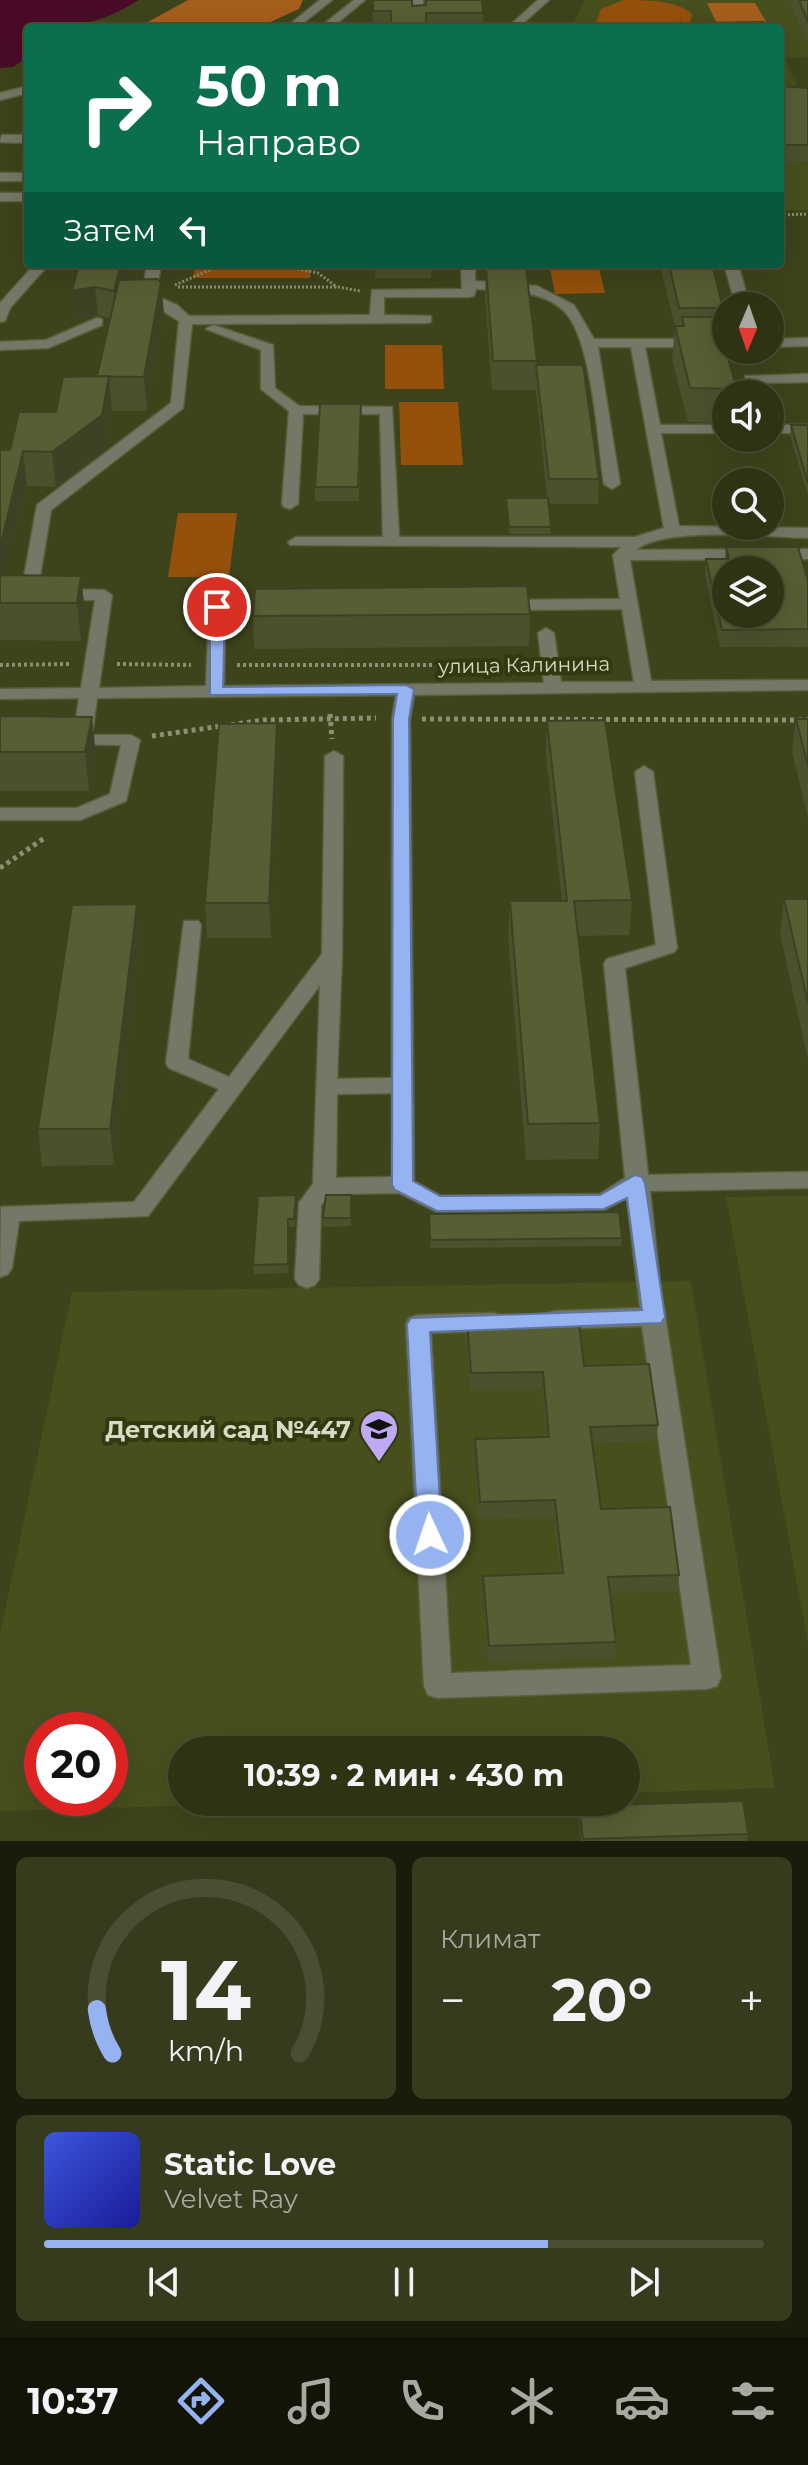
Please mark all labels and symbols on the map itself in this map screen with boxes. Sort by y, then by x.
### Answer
north arrow [712,292,784,364]
pin [183,573,251,641]
street label: улица Калинина [437,652,610,679]
school or university icon: Детский сад №447 [358,1408,400,1463]
place label: Детский сад №447 [105,1415,351,1444]
position arrow [388,1493,472,1577]
speed limit sign: 20 [24,1712,128,1816]

